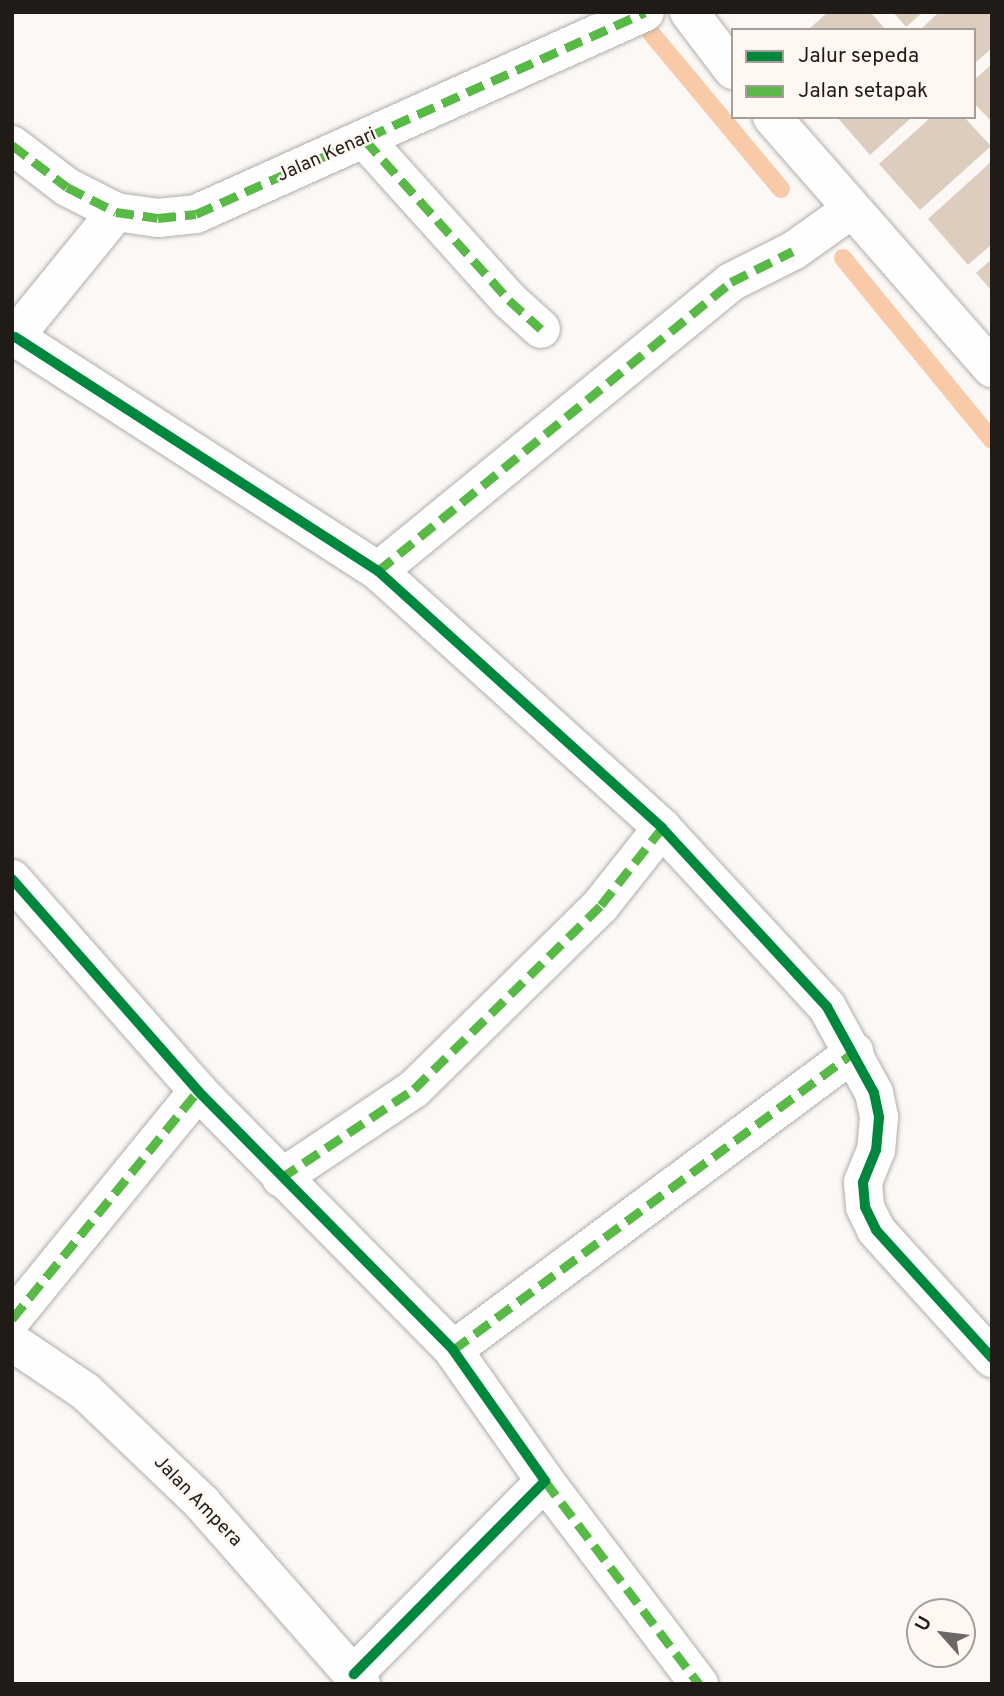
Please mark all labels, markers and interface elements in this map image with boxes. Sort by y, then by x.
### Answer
legend [731,28,976,119]
text: Jalur sepeda [798,43,919,70]
text: Jalan setapak [798,78,928,105]
street label: Jalan Kenari [274,124,380,188]
street label: Jalan Ampera [148,1451,246,1553]
north arrow [906,1598,976,1668]
text: U [910,1612,938,1636]

